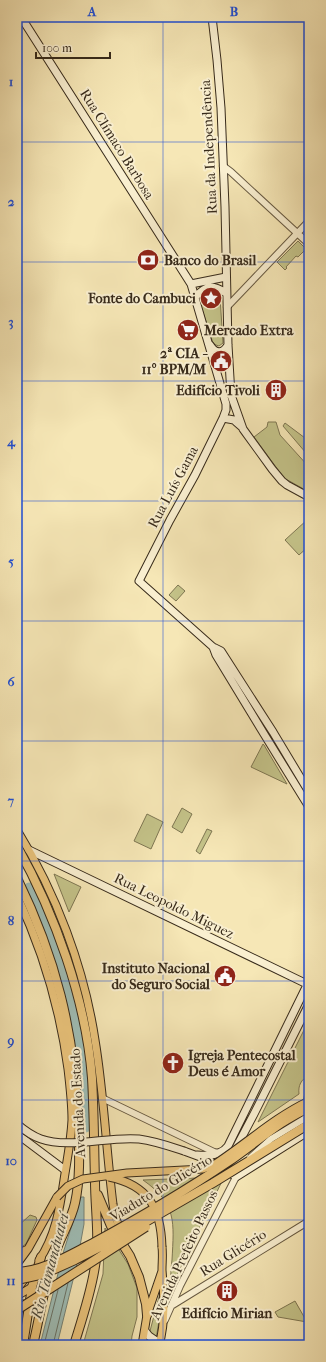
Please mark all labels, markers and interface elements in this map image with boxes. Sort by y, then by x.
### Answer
text: A [87,4,97,19]
text: B [230,4,239,19]
scale bar [36,34,110,60]
text: 100 m [42,41,72,55]
text: 1 [9,74,14,89]
street label: Rua da Independência [197,79,221,215]
street label: Rua Clímaco Barbosa [76,86,158,203]
text: 2 [8,194,15,209]
bank icon: Banco do Brasil [135,247,161,273]
place label: Banco do Brasil [164,252,256,269]
place icon: Fonte do Cambuci [198,285,224,311]
place label: Fonte do Cambuci [87,290,197,307]
text: 3 [8,314,14,330]
supermarket icon: Mercado Extra [175,317,201,343]
place label: Mercado Extra [203,322,294,339]
place label: 2ª CIA - 11º BPM/M [141,345,208,378]
public building icon: 2ª CIA - 11º BPM/M [208,348,234,374]
building icon: Edifício Tivoli [263,377,289,403]
place label: Edifício Tivoli [176,382,261,399]
text: 4 [6,434,16,450]
street label: Rua Luís Gama [144,443,202,531]
text: 5 [8,554,14,569]
text: 6 [7,674,15,689]
text: 7 [7,793,15,808]
street label: Rua Leopoldo Miguez [111,870,237,942]
text: 8 [8,913,15,928]
place label: Instituto Nacional do Seguro Social [102,960,210,993]
public building icon: Instituto Nacional do Seguro Social [212,963,238,989]
text: 9 [7,1033,15,1049]
place label: Igreja Pentecostal Deus é Amor [188,1047,296,1080]
street label: Avenida do Estado [67,1048,89,1159]
church icon: Igreja Pentecostal Deus é Amor [160,1050,186,1076]
street label: Viaduto do Glicério [106,1151,215,1226]
text: 10 [5,1153,17,1168]
street label: Avenida Prefeito Passos [146,1188,221,1323]
water label: Rio Tamanduateí [27,1209,73,1322]
street label: Rua Glicério [197,1226,269,1280]
text: 11 [6,1273,16,1288]
building icon: Edifício Mirian [214,1278,240,1304]
place label: Edifício Mirian [182,1305,273,1322]

